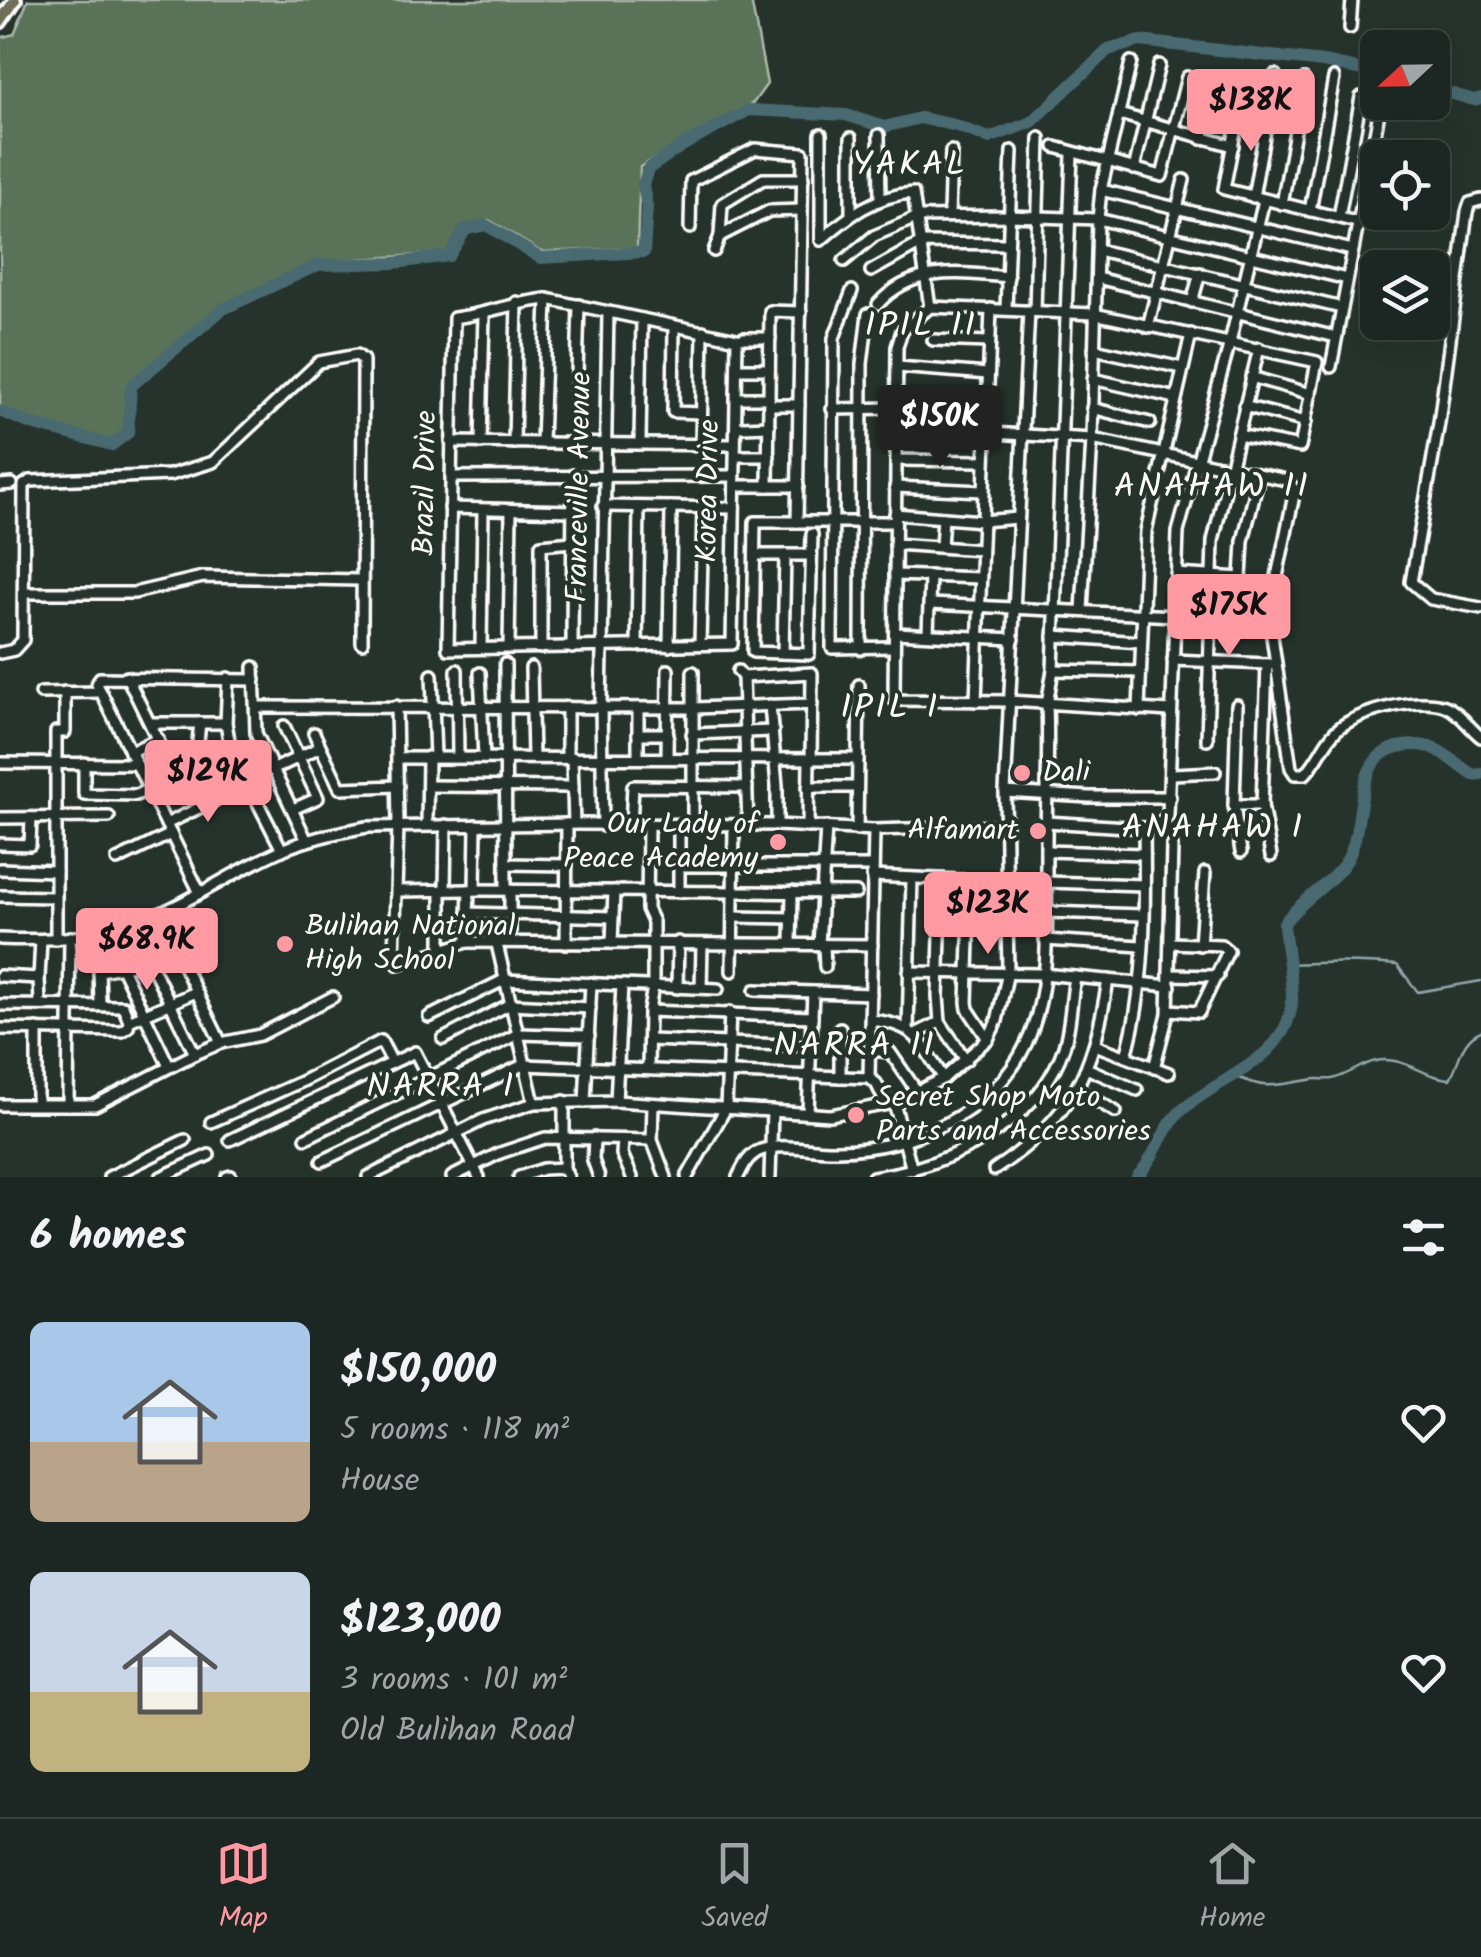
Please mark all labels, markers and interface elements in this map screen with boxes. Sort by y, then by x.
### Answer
north arrow [1360,30,1450,120]
map controls [1360,30,1450,340]
pin: $138K [1181,69,1321,154]
text: $138K [1209,76,1293,127]
district label: YAKAL [853,138,967,194]
button: locate [1360,140,1450,230]
button: layers [1360,250,1450,340]
district label: IPIL II [864,299,978,355]
street label: Franceville Avenue [554,371,606,603]
pin: $150K [870,385,1010,470]
text: $150K [900,392,980,443]
street label: Brazil Drive [401,410,451,556]
street label: Korea Drive [684,419,734,563]
district label: ANAHAW II [1114,460,1310,516]
pin: $175K [1159,574,1299,659]
text: $175K [1189,581,1269,632]
district label: IPIL I [840,681,940,737]
pin: $129K [138,740,278,825]
text: $129K [167,747,249,798]
place label: Dali [1042,749,1092,797]
marker: Dali [1011,762,1033,784]
place label: Our Lady of Peace Academy [563,801,761,883]
district label: ANAHAW I [1121,801,1305,857]
place label: Alfamart [908,807,1018,855]
marker: Alfamart [1027,820,1049,842]
marker: Our Lady of Peace Academy [767,831,789,853]
pin: $123K [918,872,1058,957]
text: $123K [946,879,1030,930]
place label: Bulihan National High School [305,903,515,985]
pin: $68.9K [66,908,228,993]
text: $68.9K [98,915,196,966]
marker: Bulihan National High School [274,933,296,955]
district label: NARRA II [774,1019,936,1075]
district label: NARRA I [366,1060,516,1116]
place label: Secret Shop Moto Parts and Accessories [876,1074,1151,1156]
marker: Secret Shop Moto Parts and Accessories [845,1104,867,1126]
text: 6 homes [30,1204,186,1271]
icon: filters [1396,1210,1451,1265]
text: $150,000 [340,1338,496,1405]
icon: home [110,1362,230,1482]
icon: heart [1396,1395,1451,1450]
text: 5 rooms · 118 m² [340,1405,569,1456]
text: House [340,1456,419,1507]
text: $123,000 [340,1588,501,1655]
icon: home [110,1612,230,1732]
icon: heart [1396,1645,1451,1700]
text: 3 rooms · 101 m² [340,1655,567,1706]
text: Old Bulihan Road [340,1706,574,1757]
tab: Map [216,1836,271,1941]
tab: Saved [702,1836,768,1941]
tab: Home [1199,1836,1265,1941]

